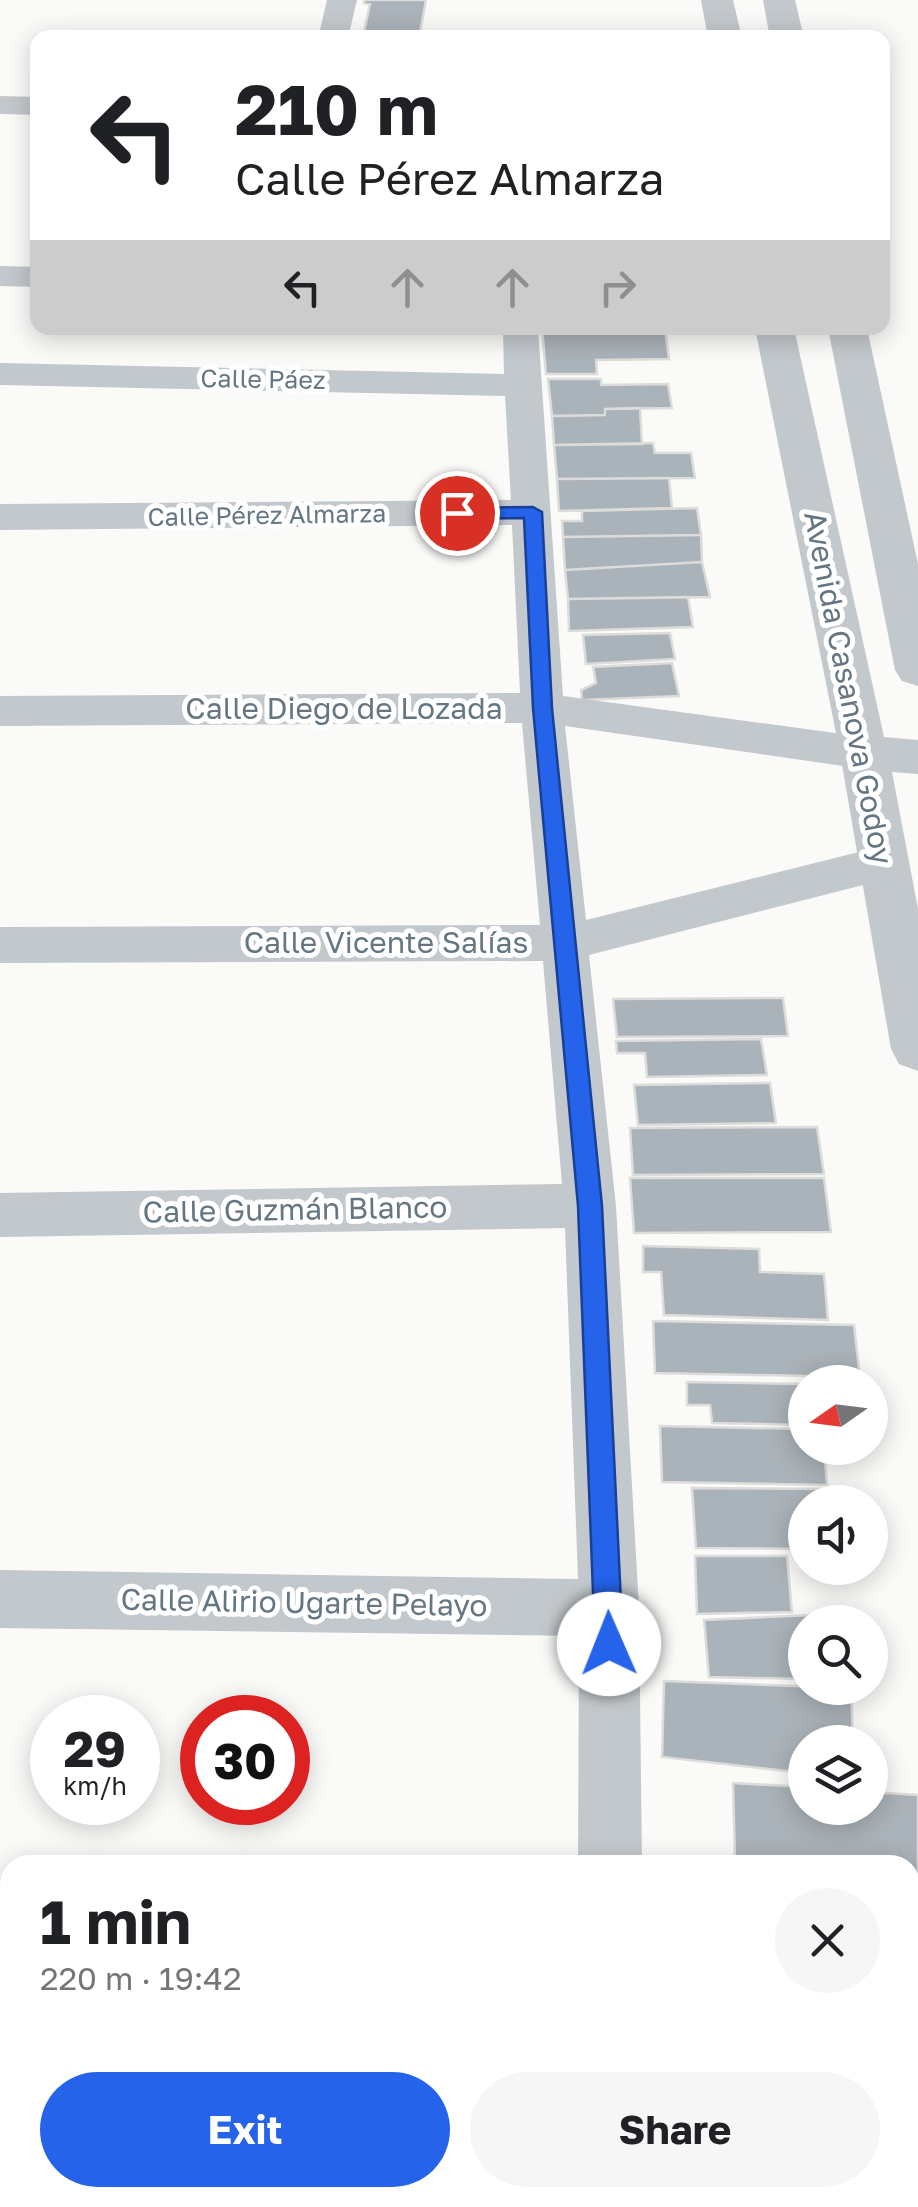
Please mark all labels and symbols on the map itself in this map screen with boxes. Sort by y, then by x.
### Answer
street label: Calle Páez [200,362,326,395]
pin [415,471,500,556]
street label: Calle Pérez Almarza [147,497,387,532]
street label: Avenida Casanova Godoy [797,508,901,868]
street label: Calle Diego de Lozada [185,690,503,726]
street label: Calle Vicente Salías [244,924,528,960]
street label: Calle Guzmán Blanco [142,1188,448,1230]
north arrow [788,1365,888,1465]
street label: Calle Alirio Ugarte Pelayo [120,1581,488,1623]
position arrow [557,1592,661,1696]
speed limit sign: 30 [180,1695,310,1825]

